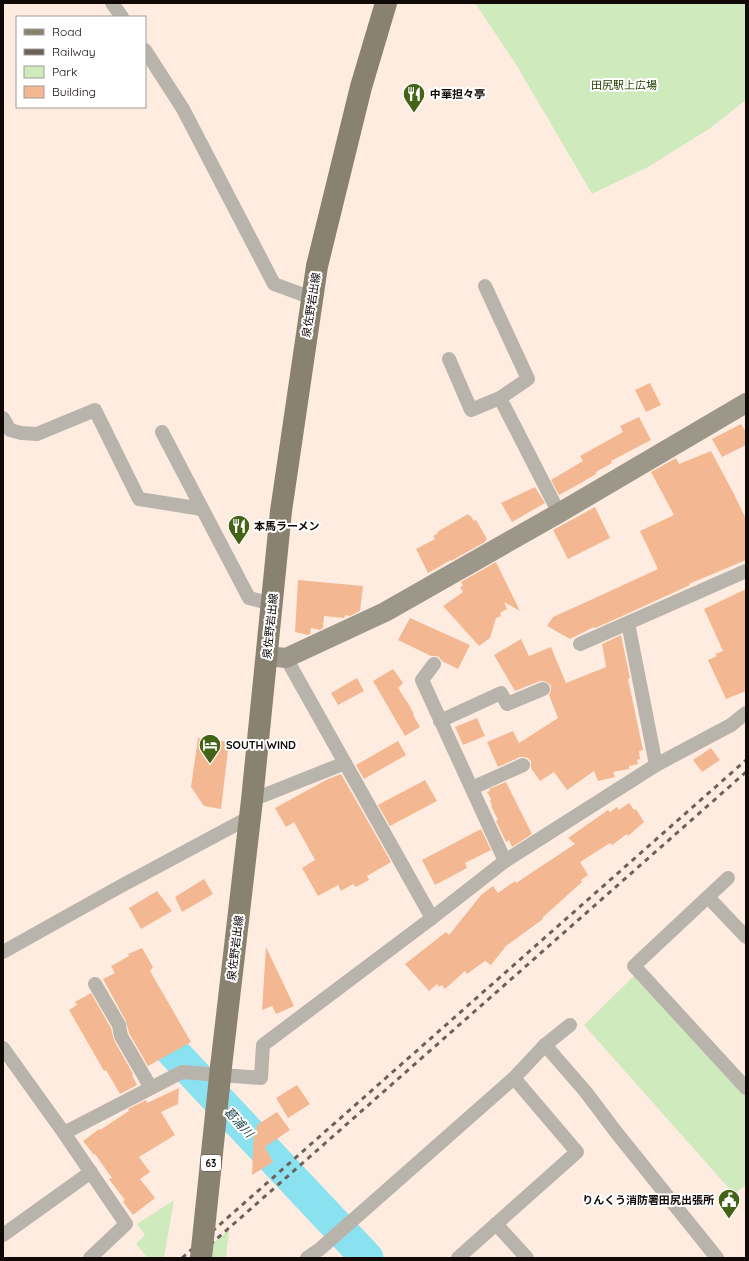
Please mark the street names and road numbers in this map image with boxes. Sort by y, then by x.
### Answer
street label: 泉佐野岩出線 [299,271,323,339]
street label: 泉佐野岩出線 [260,592,280,660]
street label: 泉佐野岩出線 [224,914,246,982]
road number: 63 [201,1155,221,1171]

